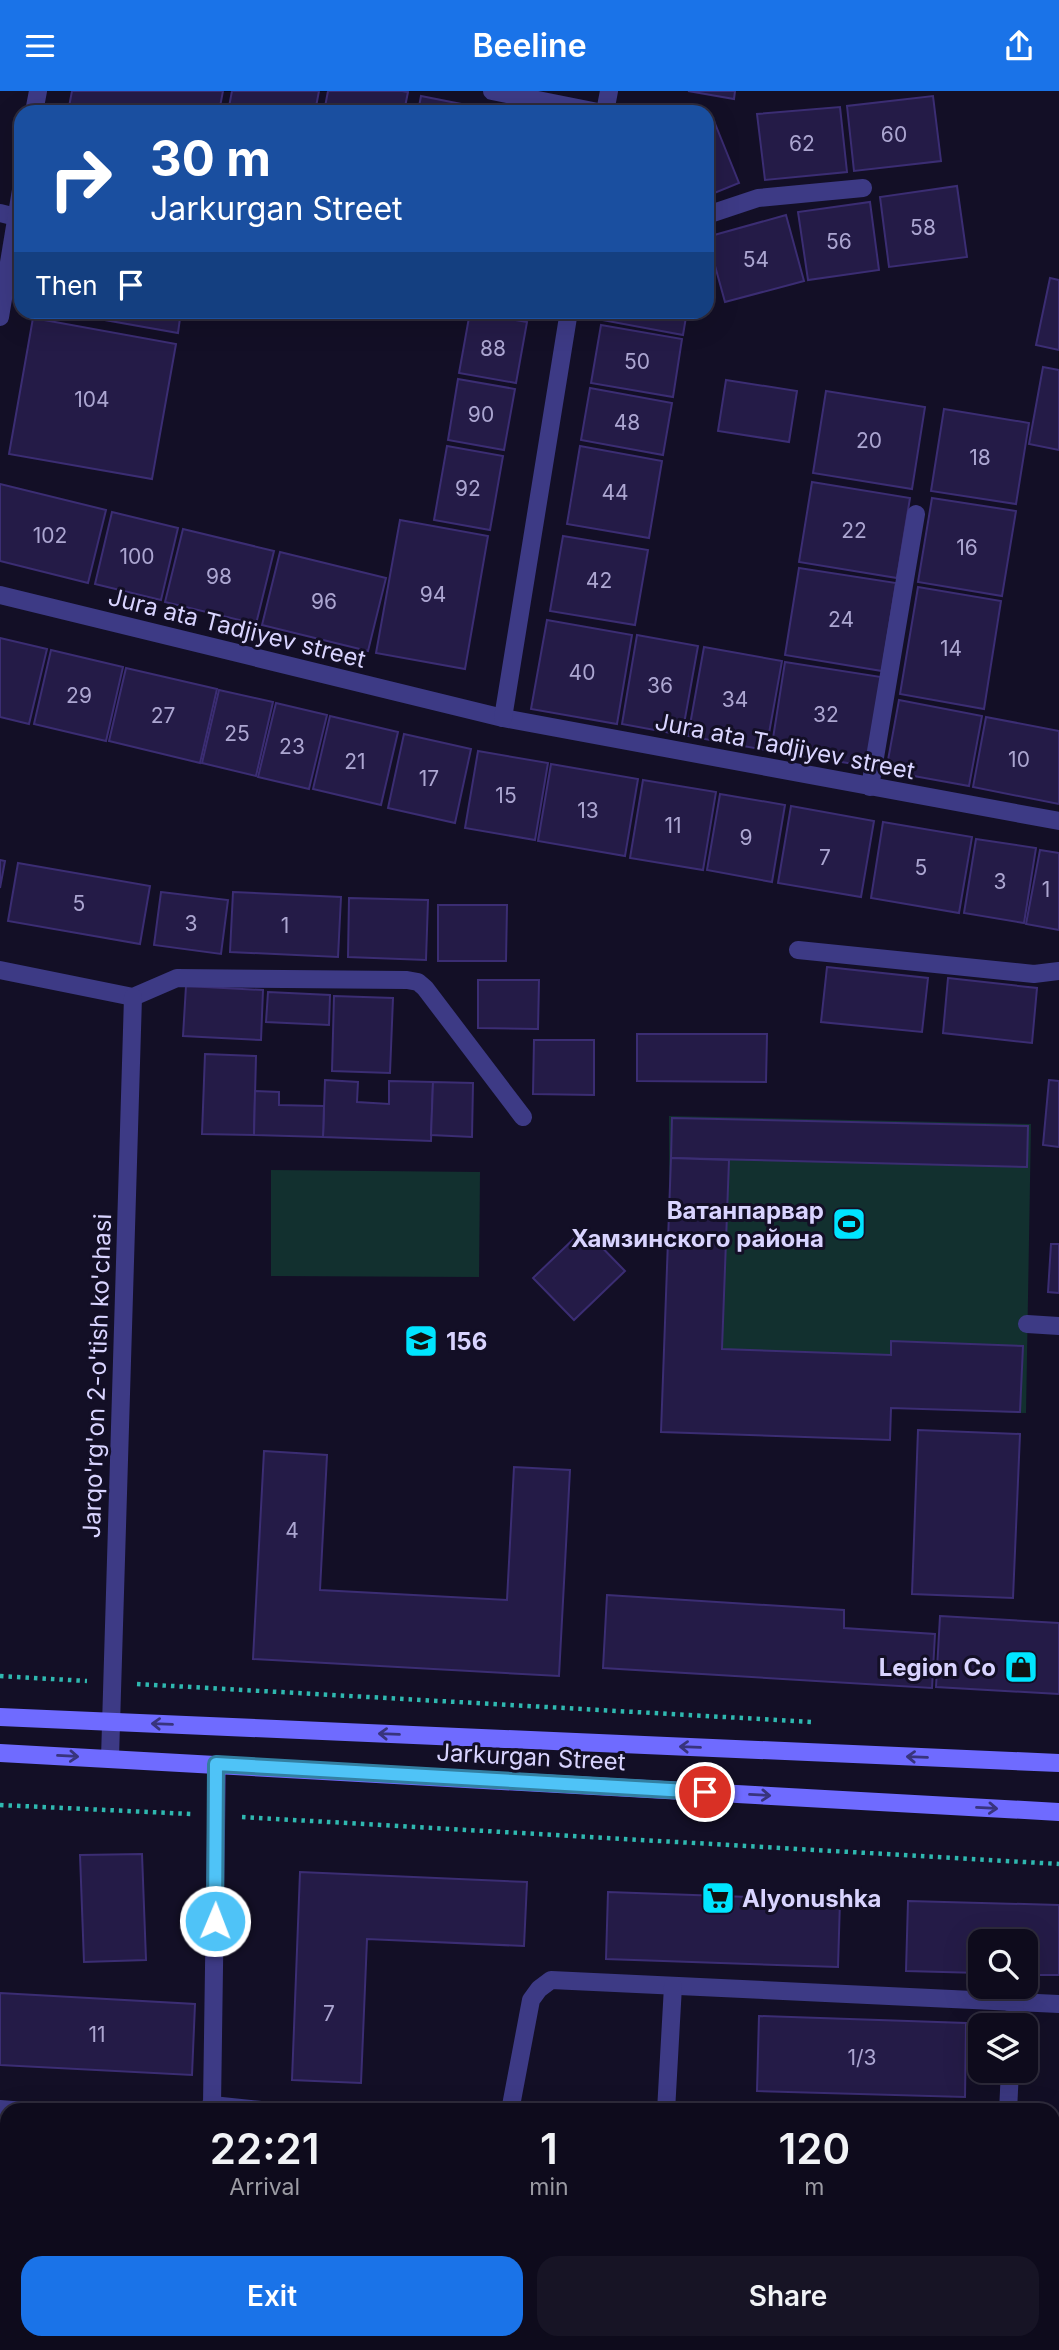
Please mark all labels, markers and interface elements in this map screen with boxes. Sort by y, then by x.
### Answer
text: Beeline [472,26,587,65]
icon: menu [21,27,59,65]
icon: share [1000,27,1038,65]
house number: 60 [881,122,907,147]
text: 30 m [150,129,271,188]
house number: 62 [789,131,815,156]
icon: right [35,133,126,224]
text: Jarkurgan Street [150,189,403,228]
house number: 58 [910,215,936,240]
house number: 56 [826,229,852,254]
house number: 54 [743,247,769,272]
icon: arrive [112,266,150,304]
text: Then [35,270,98,301]
house number: 88 [480,336,506,361]
house number: 50 [624,349,650,374]
house number: 104 [74,387,110,412]
house number: 90 [468,402,494,427]
house number: 48 [614,410,640,435]
house number: 20 [856,428,882,453]
house number: 18 [969,445,991,470]
house number: 92 [455,476,481,501]
house number: 44 [601,480,629,505]
house number: 22 [841,518,867,543]
house number: 102 [33,523,67,548]
house number: 16 [956,535,978,560]
house number: 100 [119,544,155,569]
house number: 98 [206,564,232,589]
house number: 42 [586,568,612,593]
street label: Jura аta Tadjiyev street [105,582,369,674]
house number: 94 [420,582,446,607]
house number: 96 [311,589,337,614]
house number: 24 [828,607,854,632]
house number: 14 [940,636,962,661]
house number: 40 [569,660,595,685]
house number: 36 [647,673,673,698]
house number: 29 [66,683,92,708]
house number: 34 [722,687,748,712]
house number: 32 [813,702,839,727]
house number: 27 [151,703,175,728]
street label: Jura аta Tadjiyev street [653,707,918,785]
house number: 25 [224,721,250,746]
house number: 23 [279,734,305,759]
house number: 10 [1008,747,1030,772]
house number: 21 [344,749,366,774]
house number: 17 [419,766,439,791]
house number: 15 [495,783,517,808]
house number: 13 [577,798,599,823]
house number: 11 [664,813,682,838]
house number: 9 [739,825,753,850]
house number: 7 [819,845,831,870]
house number: 5 [915,855,927,880]
house number: 3 [994,869,1006,894]
house number: 1 [1042,877,1050,902]
house number: 5 [73,891,85,916]
house number: 3 [185,911,197,936]
house number: 1 [281,913,289,938]
place label: Ватанпарвар Хамзинского района [571,1196,824,1253]
sports icon: Ватанпарвар Хамзинского района [830,1205,868,1243]
street label: Jarqo'rg'on 2-o'tish ko'chasi [77,1213,117,1539]
school or university icon: 156 [402,1322,440,1360]
place label: 156 [446,1327,487,1356]
house number: 4 [285,1518,299,1543]
shop icon: Legion Co [1002,1648,1040,1686]
place label: Legion Co [879,1653,996,1682]
one-way arrow [151,1718,174,1731]
one-way arrow [378,1728,401,1741]
street label: Jarkurgan Street [436,1738,626,1776]
one-way arrow [679,1740,702,1753]
one-way arrow [56,1749,79,1762]
one-way arrow [906,1750,929,1763]
pin [675,1762,735,1822]
icon: arrive [686,1773,724,1811]
one-way arrow [748,1789,771,1802]
one-way arrow [975,1801,998,1814]
supermarket icon: Alyonushka [699,1879,737,1917]
position arrow [178,1884,252,1958]
place label: Alyonushka [742,1884,882,1913]
map controls [968,1929,1038,2083]
button: search [968,1929,1038,1999]
house number: 7 [323,2001,335,2026]
button: layers [968,2013,1038,2083]
house number: 11 [88,2022,106,2047]
house number: 1/3 [847,2045,877,2070]
text: 22:21 [210,2123,320,2174]
text: 1 [540,2123,558,2174]
text: 120 [779,2123,850,2174]
text: Arrival [229,2173,300,2201]
text: min [529,2173,569,2201]
text: m [804,2173,824,2201]
button: Exit [21,2256,523,2336]
button: Share [537,2256,1039,2336]

